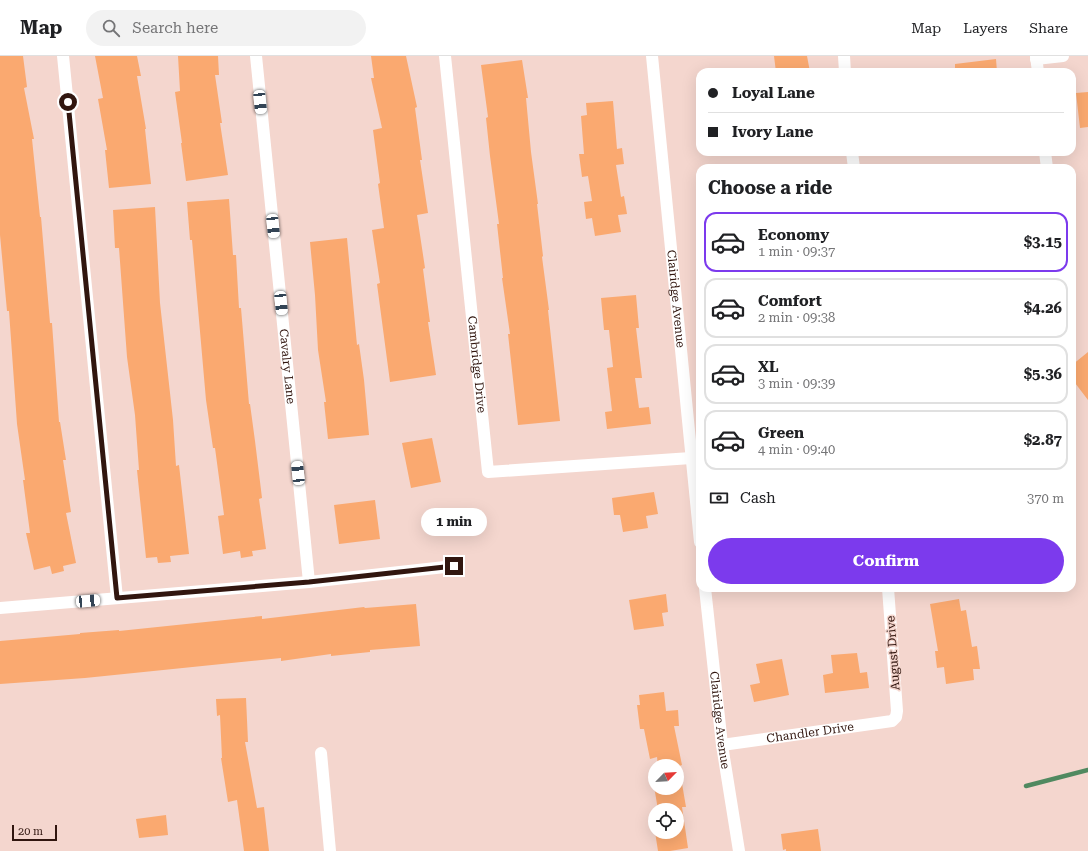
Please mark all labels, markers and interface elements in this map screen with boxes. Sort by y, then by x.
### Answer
search box [86,10,366,46]
text: Map [20,16,62,39]
icon: search [100,17,122,39]
text: Search here [132,19,218,37]
text: Map [911,20,941,36]
text: Layers [963,20,1007,36]
text: Share [1029,20,1068,36]
text: Loyal Lane [732,84,815,102]
car [253,89,267,115]
route start [59,93,77,111]
text: Ivory Lane [732,123,813,141]
text: Choose a ride [708,177,832,198]
car [266,213,280,239]
icon: car [710,224,746,260]
text: Economy [758,226,829,244]
text: $3.15 [1024,233,1062,251]
text: 1 min · 09:37 [758,244,835,259]
street label: Clairidge Avenue [664,249,688,349]
car [274,290,288,316]
icon: car [710,290,746,326]
text: Comfort [758,292,822,310]
text: $4.26 [1024,299,1062,317]
text: 2 min · 09:38 [758,310,835,325]
street label: Cambridge Drive [465,315,489,414]
street label: Cavalry Lane [277,328,298,405]
icon: car [710,356,746,392]
text: XL [758,358,779,376]
text: $5.36 [1024,365,1062,383]
text: 3 min · 09:39 [758,376,835,391]
icon: car [710,422,746,458]
text: Green [758,424,804,442]
text: $2.87 [1024,431,1062,449]
text: 4 min · 09:40 [758,442,835,457]
car [291,460,305,486]
icon: cash [708,487,730,509]
text: Cash [740,489,776,507]
text: 370 m [1027,491,1064,506]
callout: 1 min [421,508,487,536]
text: 1 min [436,514,472,529]
button: Confirm [708,538,1064,584]
route end [445,557,463,575]
car [76,594,100,608]
street label: August Drive [883,615,903,691]
street label: Clairidge Avenue [707,671,733,770]
street label: Chandler Drive [766,719,855,746]
north arrow [648,759,684,795]
map controls [648,759,684,839]
button: locate [648,803,684,839]
scale bar [12,823,57,842]
text: 20 m [18,825,43,838]

